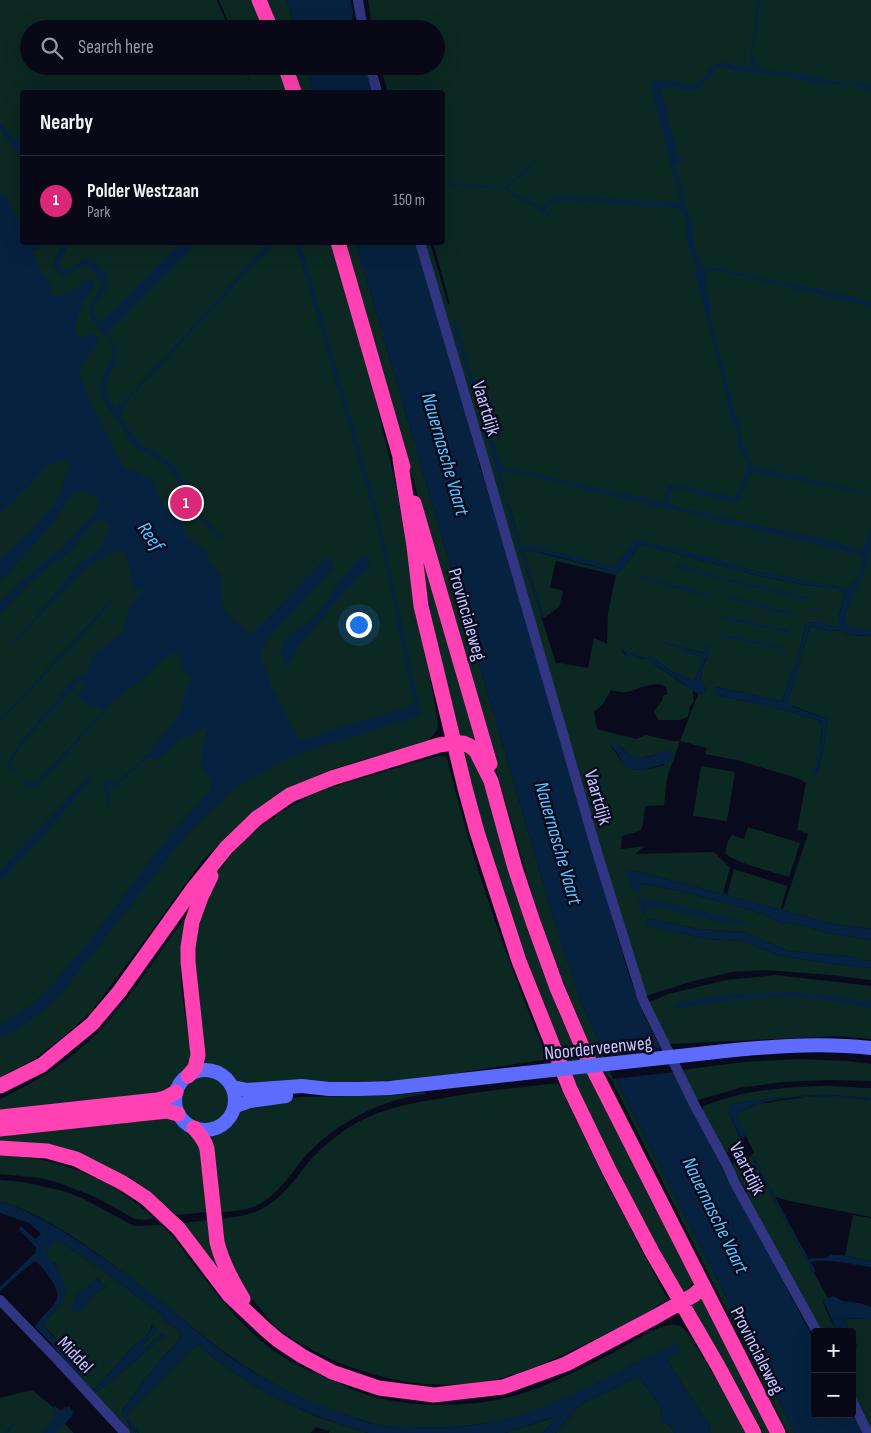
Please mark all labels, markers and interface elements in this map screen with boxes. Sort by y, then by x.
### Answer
search box [20,20,445,75]
icon: search [38,34,66,62]
text: Search here [78,36,154,59]
text: Nearby [40,110,93,135]
text: Polder Westzaan [87,180,199,203]
text: 1 [53,191,59,210]
text: 150 m [393,191,425,210]
text: Park [87,203,110,222]
street label: Vaartdijk [466,378,505,439]
water label: Nauernasche Vaart [416,390,474,519]
pin: 1 [170,484,202,522]
water label: Reef [132,517,170,558]
street label: Provincialeweg [442,565,491,664]
your location [346,612,372,638]
street label: Vaartdijk [579,767,617,828]
water label: Nauernasche Vaart [529,779,587,908]
street label: Noorderveenweg [543,1031,654,1066]
street label: Vaartdijk [724,1138,770,1200]
water label: Nauernasche Vaart [677,1153,754,1279]
street label: Provincialeweg [725,1303,789,1399]
map controls [811,1328,856,1418]
button: + [811,1328,856,1373]
street label: Middel [52,1332,98,1378]
button: − [811,1373,856,1418]

